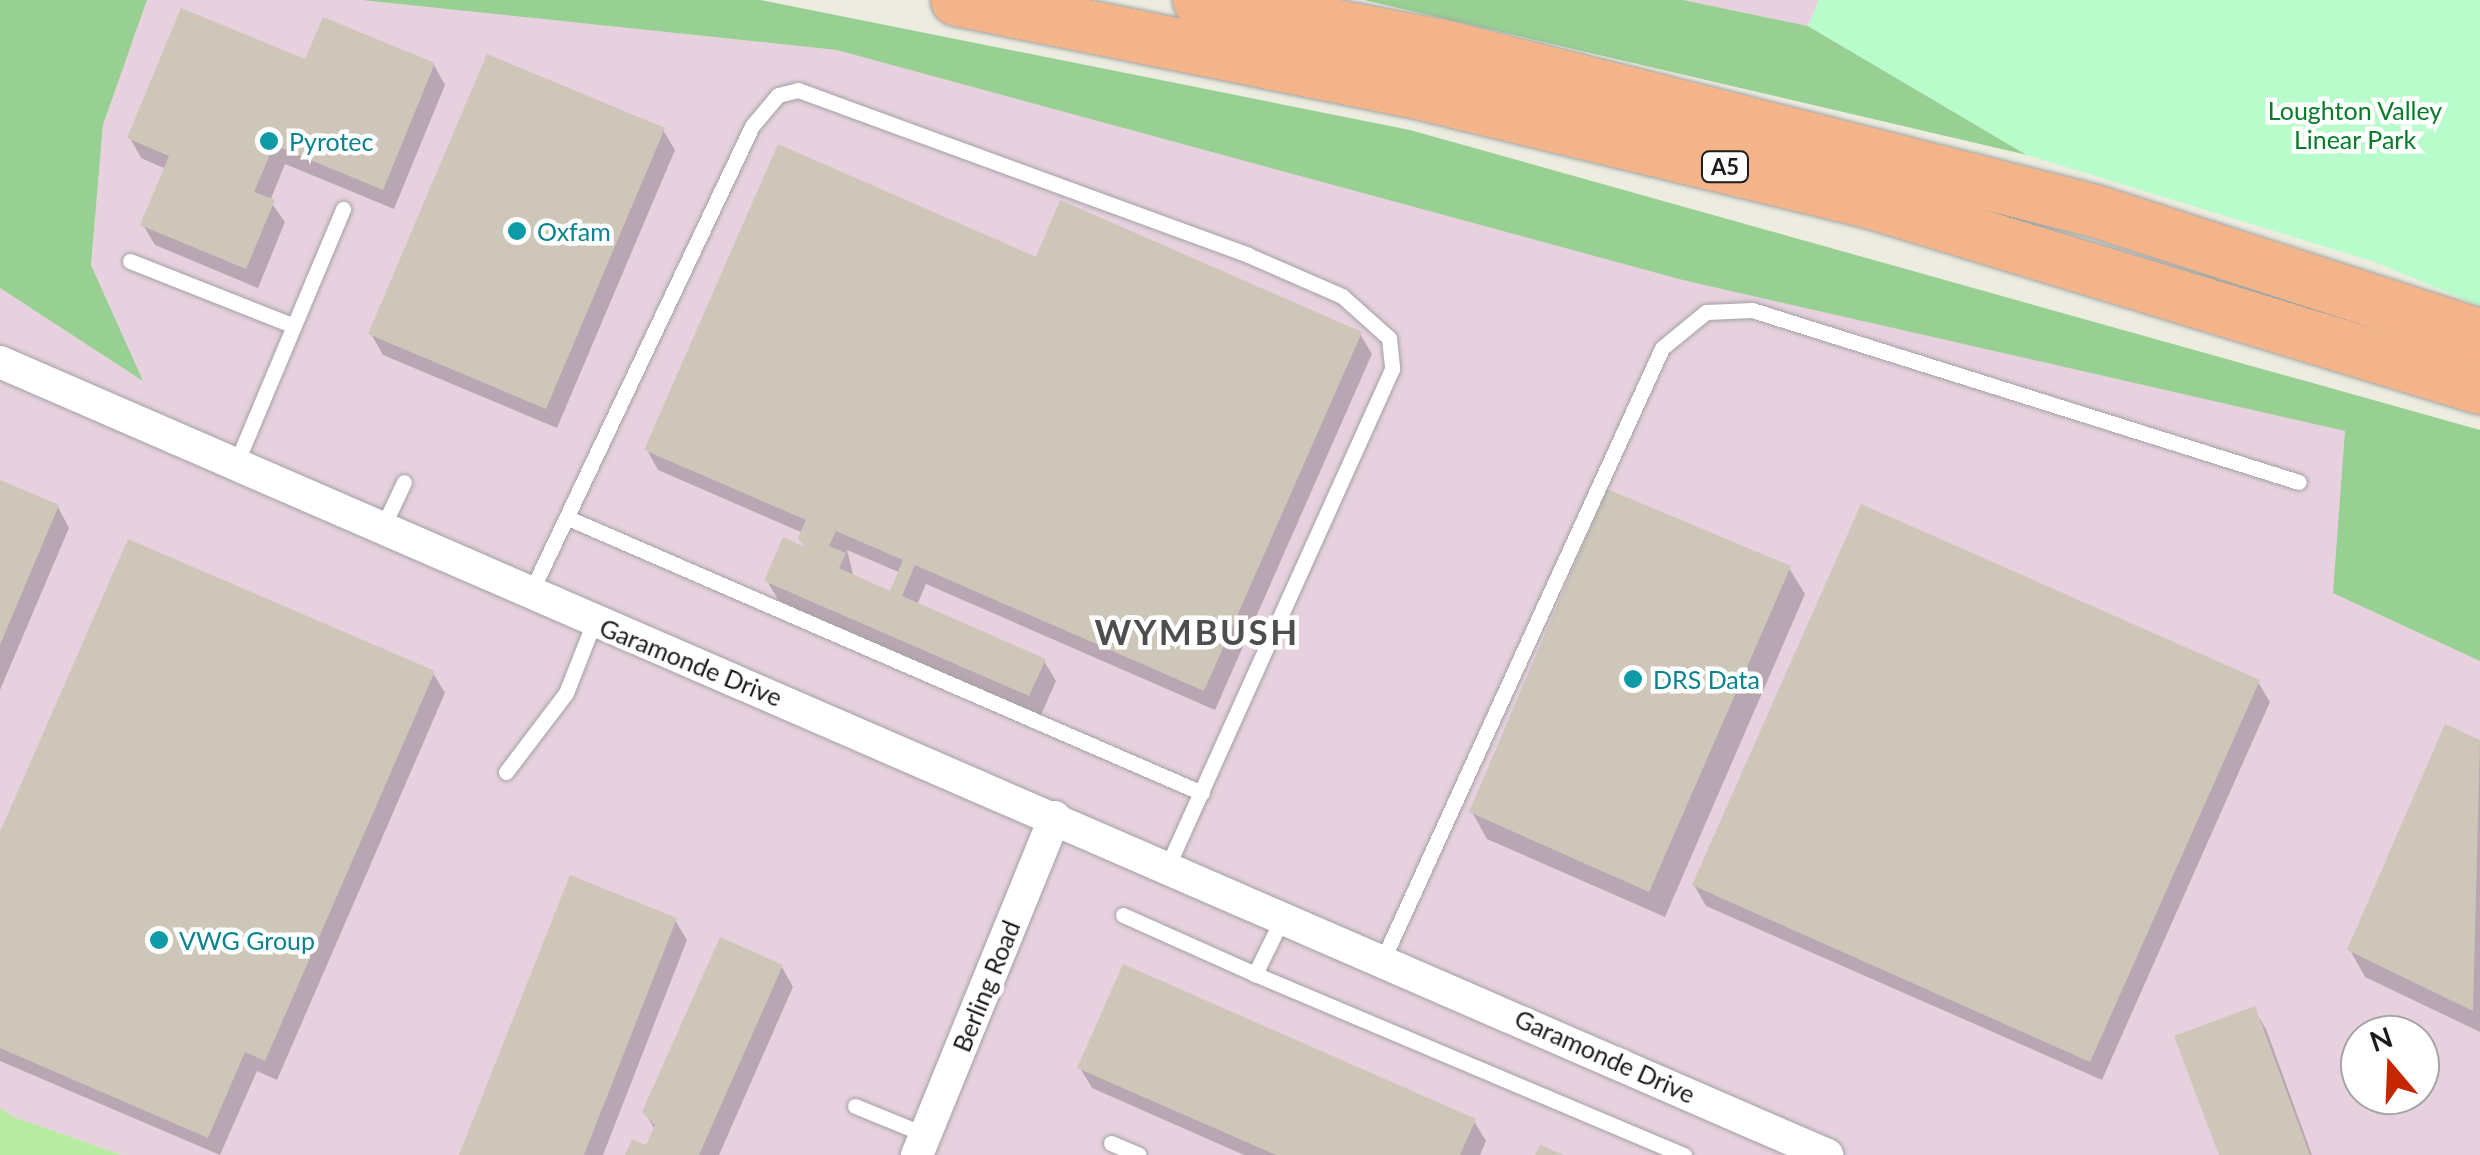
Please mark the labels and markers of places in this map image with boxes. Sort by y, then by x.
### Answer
place label: Pyrotec [289,126,373,156]
marker: Pyrotec [258,130,280,152]
place label: Oxfam [537,216,611,246]
marker: Oxfam [506,220,528,242]
place label: DRS Data [1653,664,1760,694]
marker: DRS Data [1622,668,1644,690]
place label: VWG Group [179,925,315,955]
marker: VWG Group [148,929,170,951]

